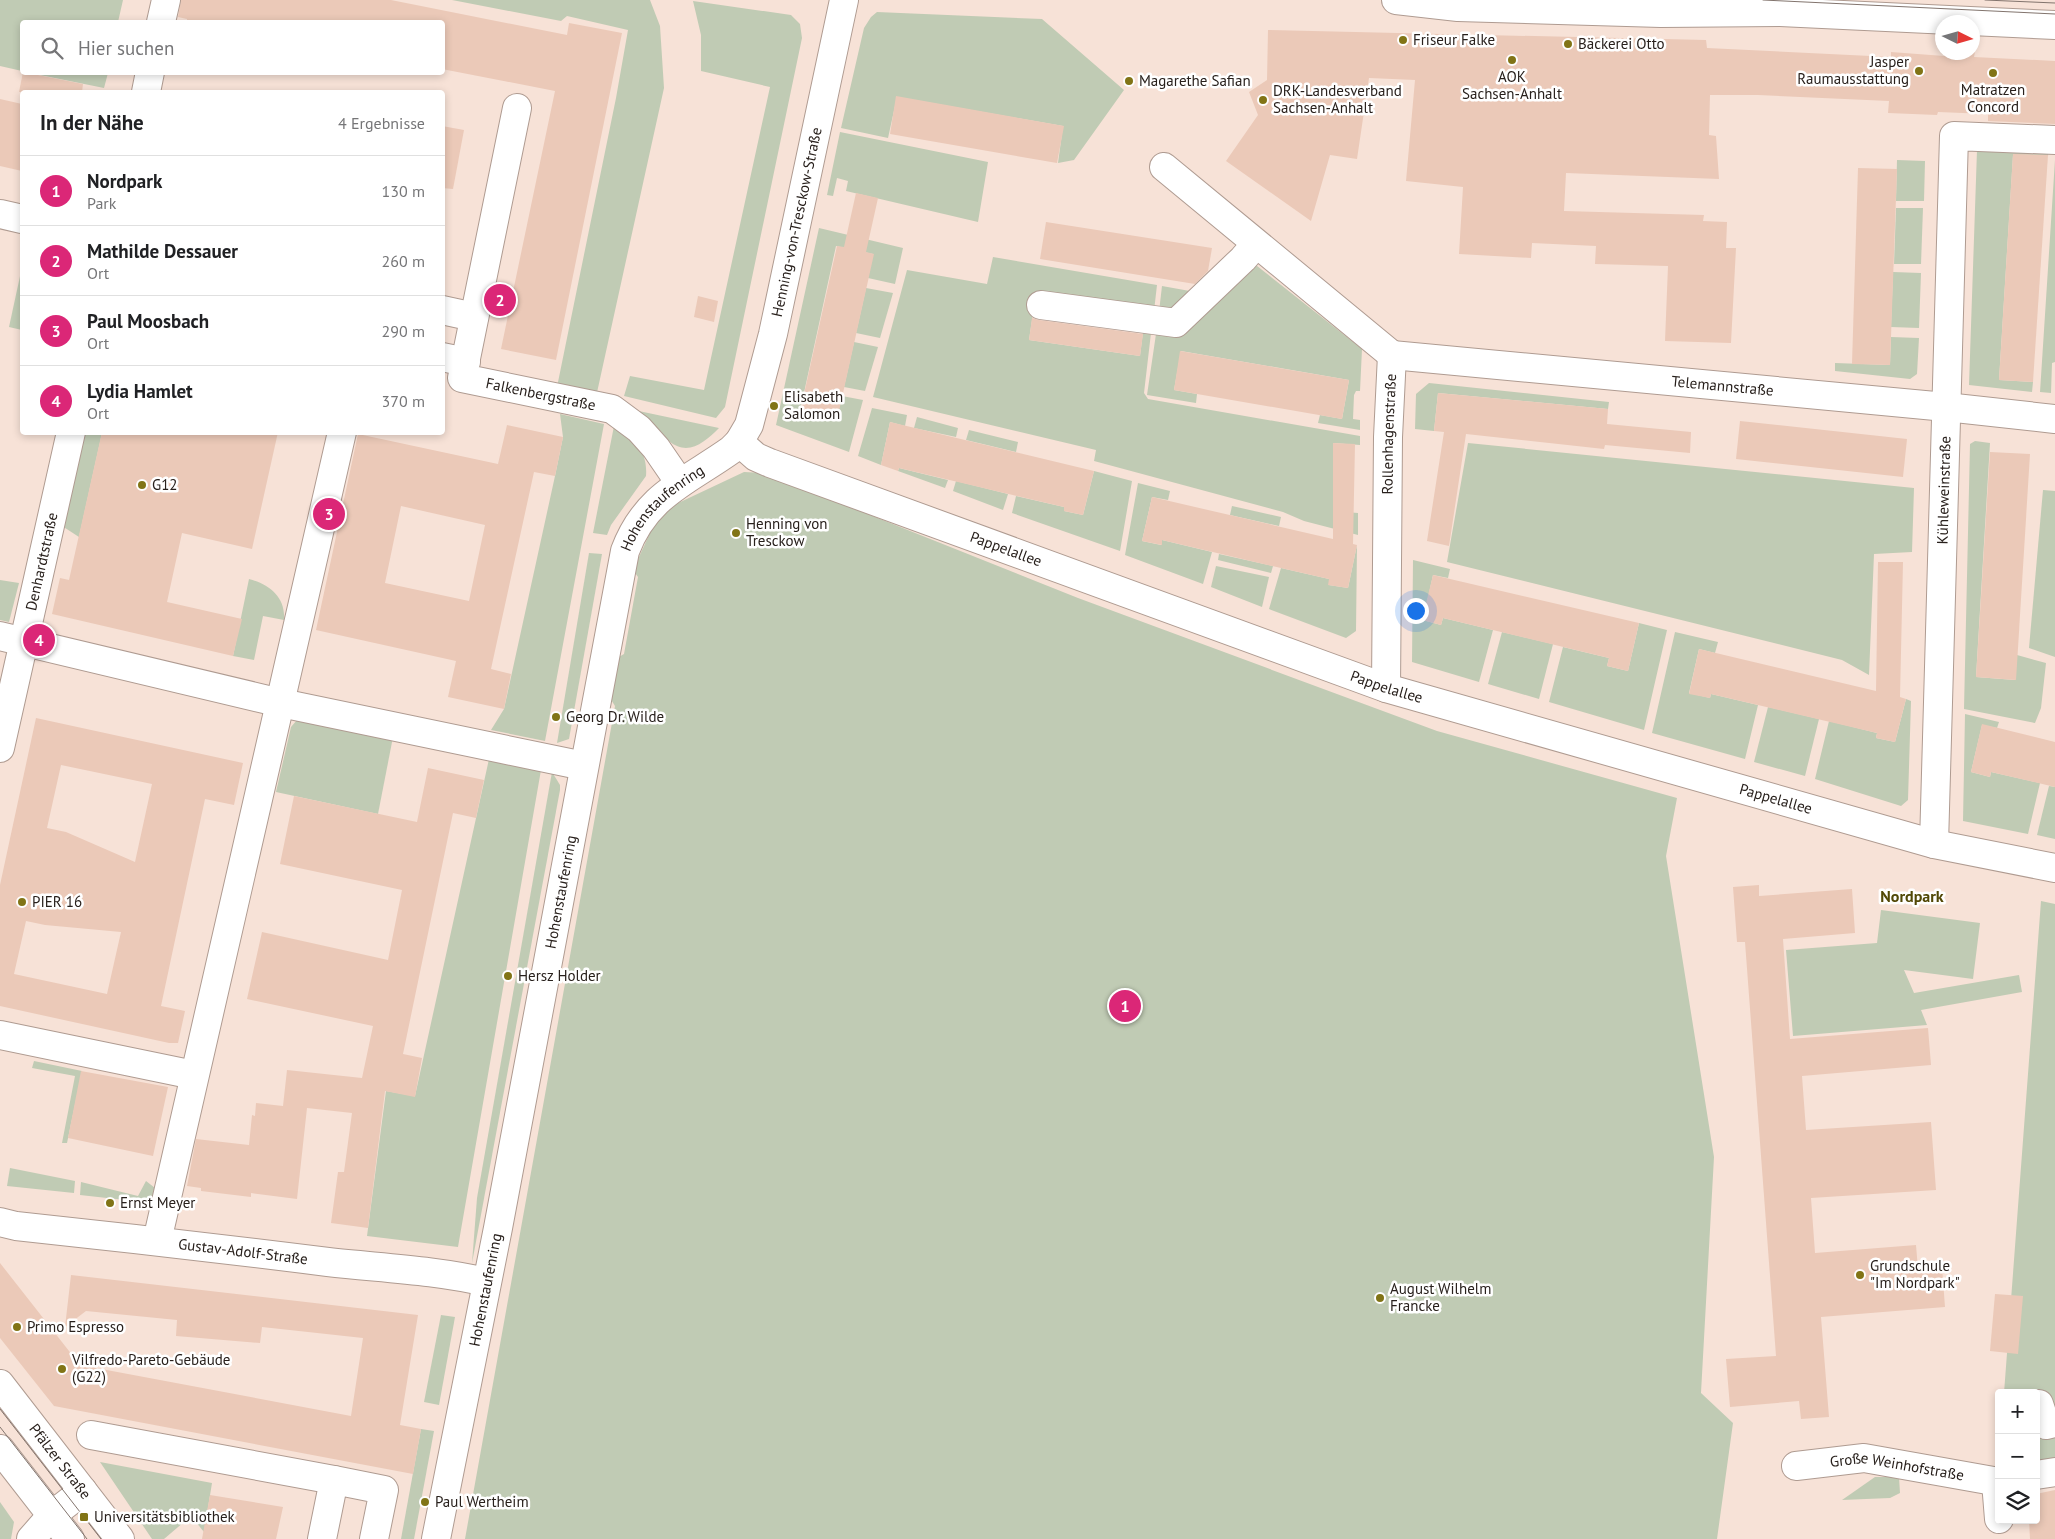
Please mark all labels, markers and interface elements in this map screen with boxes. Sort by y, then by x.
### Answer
north arrow [1935,15,1980,60]
search box [20,20,445,75]
place label: Friseur Falke [1413,30,1495,49]
icon: search [38,34,66,62]
marker: Friseur Falke [1397,34,1409,46]
place label: Bäckerei Otto [1578,34,1665,53]
text: Hier suchen [78,36,174,60]
marker: Bäckerei Otto [1562,38,1574,50]
place label: Jasper Raumausstattung [1797,52,1909,88]
marker: AOK Sachsen-Anhalt [1506,54,1518,66]
marker: Jasper Raumausstattung [1913,65,1925,77]
place label: AOK Sachsen-Anhalt [1462,67,1562,103]
marker: Matratzen Concord [1987,67,1999,79]
place label: Magarethe Safian [1139,71,1251,90]
marker: Magarethe Safian [1123,75,1135,87]
place label: Matratzen Concord [1961,80,2025,116]
place label: DRK-Landesverband Sachsen-Anhalt [1273,81,1402,117]
marker: DRK-Landesverband Sachsen-Anhalt [1257,94,1269,106]
text: In der Nähe [40,109,144,136]
text: 4 Ergebnisse [338,113,425,133]
street label: Henning-von-Tresckow-Straße [767,126,826,319]
text: Nordpark [87,169,162,193]
text: 1 [51,181,61,201]
text: 130 m [382,181,425,201]
text: Park [87,193,116,213]
text: Mathilde Dessauer [87,239,238,263]
text: 2 [51,251,61,271]
text: 260 m [382,251,425,271]
text: Ort [87,263,109,283]
pin: 2 [484,281,516,319]
text: Paul Moosbach [87,309,209,333]
text: 3 [51,321,61,341]
text: 290 m [382,321,425,341]
text: Ort [87,333,109,353]
street label: Telemannstraße [1671,371,1775,400]
street label: Falkenbergstraße [484,373,598,414]
street label: Rollenhagenstraße [1378,373,1400,495]
text: Lydia Hamlet [87,379,193,403]
place label: Elisabeth Salomon [784,387,843,423]
text: 4 [51,391,61,411]
text: 370 m [382,391,425,411]
marker: Elisabeth Salomon [768,400,780,412]
text: Ort [87,403,109,423]
street label: Kühleweinstraße [1932,436,1955,545]
street label: Hohenstaufenring [616,460,707,554]
place label: G12 [152,475,178,494]
marker: G12 [136,479,148,491]
pin: 3 [313,495,345,533]
street label: Denhardtstraße [21,511,62,612]
place label: Henning von Tresckow [746,514,828,550]
marker: Henning von Tresckow [730,527,742,539]
street label: Pappelallee [968,527,1044,570]
your location [1403,598,1429,624]
pin: 4 [23,621,55,659]
street label: Pappelallee [1348,666,1425,707]
place label: Georg Dr. Wilde [566,707,664,726]
marker: Georg Dr. Wilde [550,711,562,723]
street label: Pappelallee [1737,779,1815,818]
street label: Hohenstaufenring [541,834,580,950]
district label: Nordpark [1880,886,1944,906]
place label: PIER 16 [32,892,82,911]
marker: PIER 16 [16,896,28,908]
place label: Hersz Holder [518,966,601,985]
marker: Hersz Holder [502,970,514,982]
pin: 1 [1109,987,1141,1025]
place label: Ernst Meyer [120,1193,195,1212]
marker: Ernst Meyer [104,1197,116,1209]
street label: Hohenstaufenring [465,1232,506,1348]
street label: Gustav-Adolf-Straße [177,1234,309,1268]
place label: Grundschule "Im Nordpark" [1870,1256,1960,1292]
marker: Grundschule "Im Nordpark" [1854,1269,1866,1281]
place label: August Wilhelm Francke [1390,1279,1491,1315]
marker: August Wilhelm Francke [1374,1292,1386,1304]
place label: Primo Espresso [27,1317,124,1336]
marker: Primo Espresso [11,1321,23,1333]
place label: Vilfredo-Pareto-Gebäude (G22) [71,1350,230,1386]
marker: Vilfredo-Pareto-Gebäude (G22) [56,1363,68,1375]
map controls [1995,1389,2040,1524]
button: + [1995,1389,2040,1434]
street label: Pfälzer Straße [25,1420,96,1503]
button: − [1995,1434,2040,1479]
street label: Große Weinhofstraße [1829,1448,1966,1485]
button: layers [1995,1479,2040,1524]
place label: Paul Wertheim [435,1492,529,1511]
marker: Paul Wertheim [419,1496,431,1508]
place label: Universitätsbibliothek [94,1507,236,1526]
marker: Universitätsbibliothek [78,1511,90,1523]

